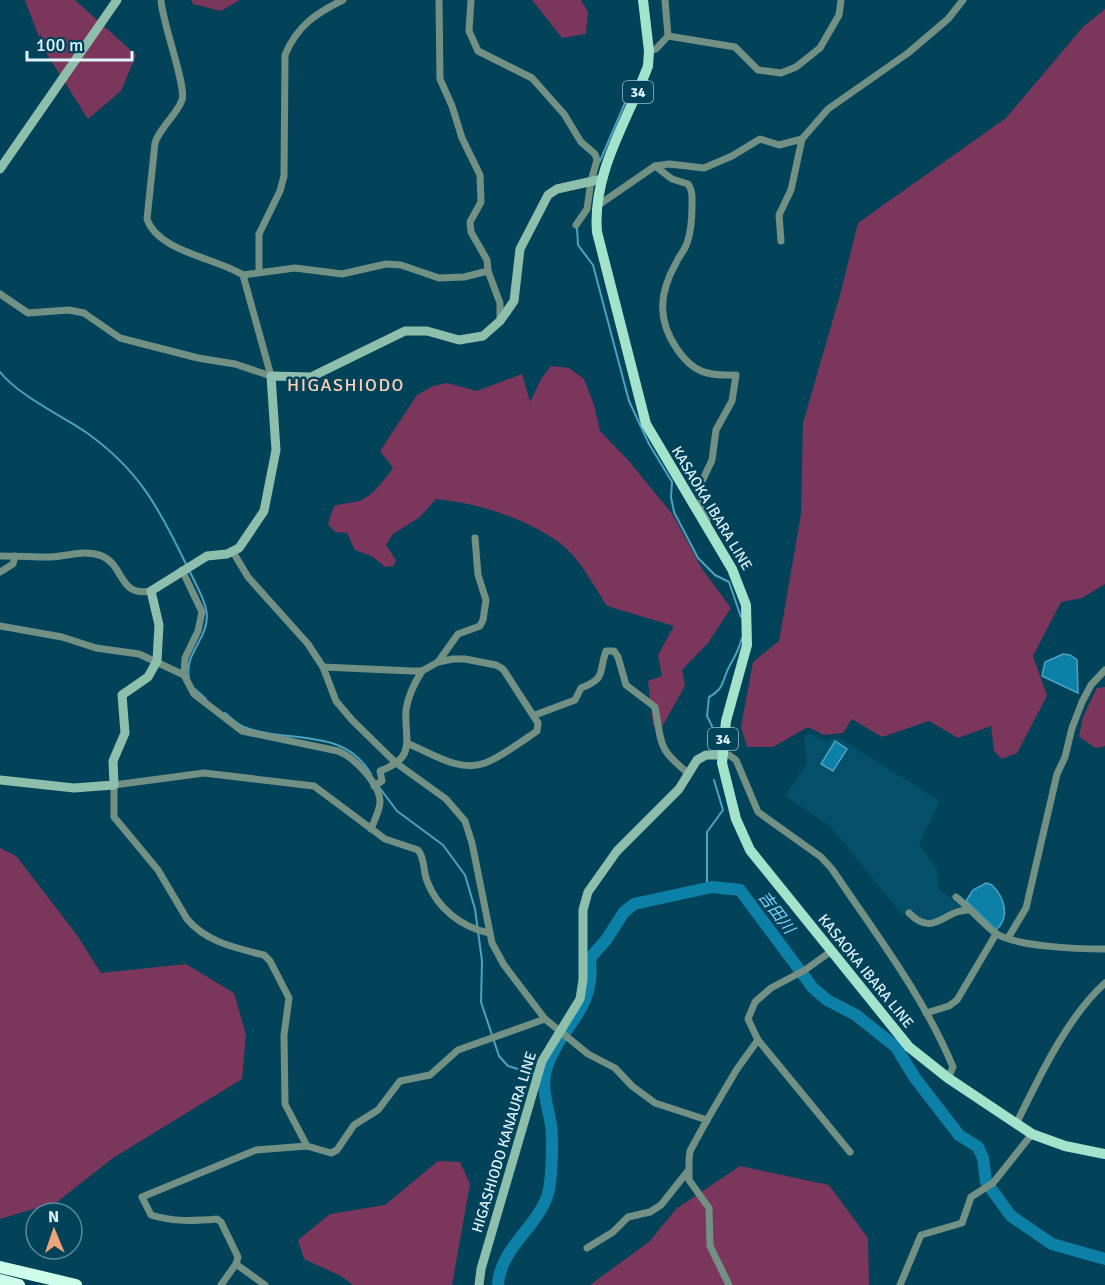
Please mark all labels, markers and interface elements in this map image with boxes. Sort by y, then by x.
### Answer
scale bar [27,24,132,62]
text: 100 m [36,34,83,56]
road number: 34 [623,81,653,103]
district label: HIGASHIODO [287,374,405,396]
street label: KASAOKA IBARA LINE [668,443,756,573]
road number: 34 [708,728,738,750]
water label: 吉田川 [754,887,800,939]
street label: KASAOKA IBARA LINE [814,910,918,1032]
street label: HIGASHIODO KANAURA LINE [468,1049,540,1235]
north arrow [24,1201,84,1261]
text: N [48,1207,59,1227]

